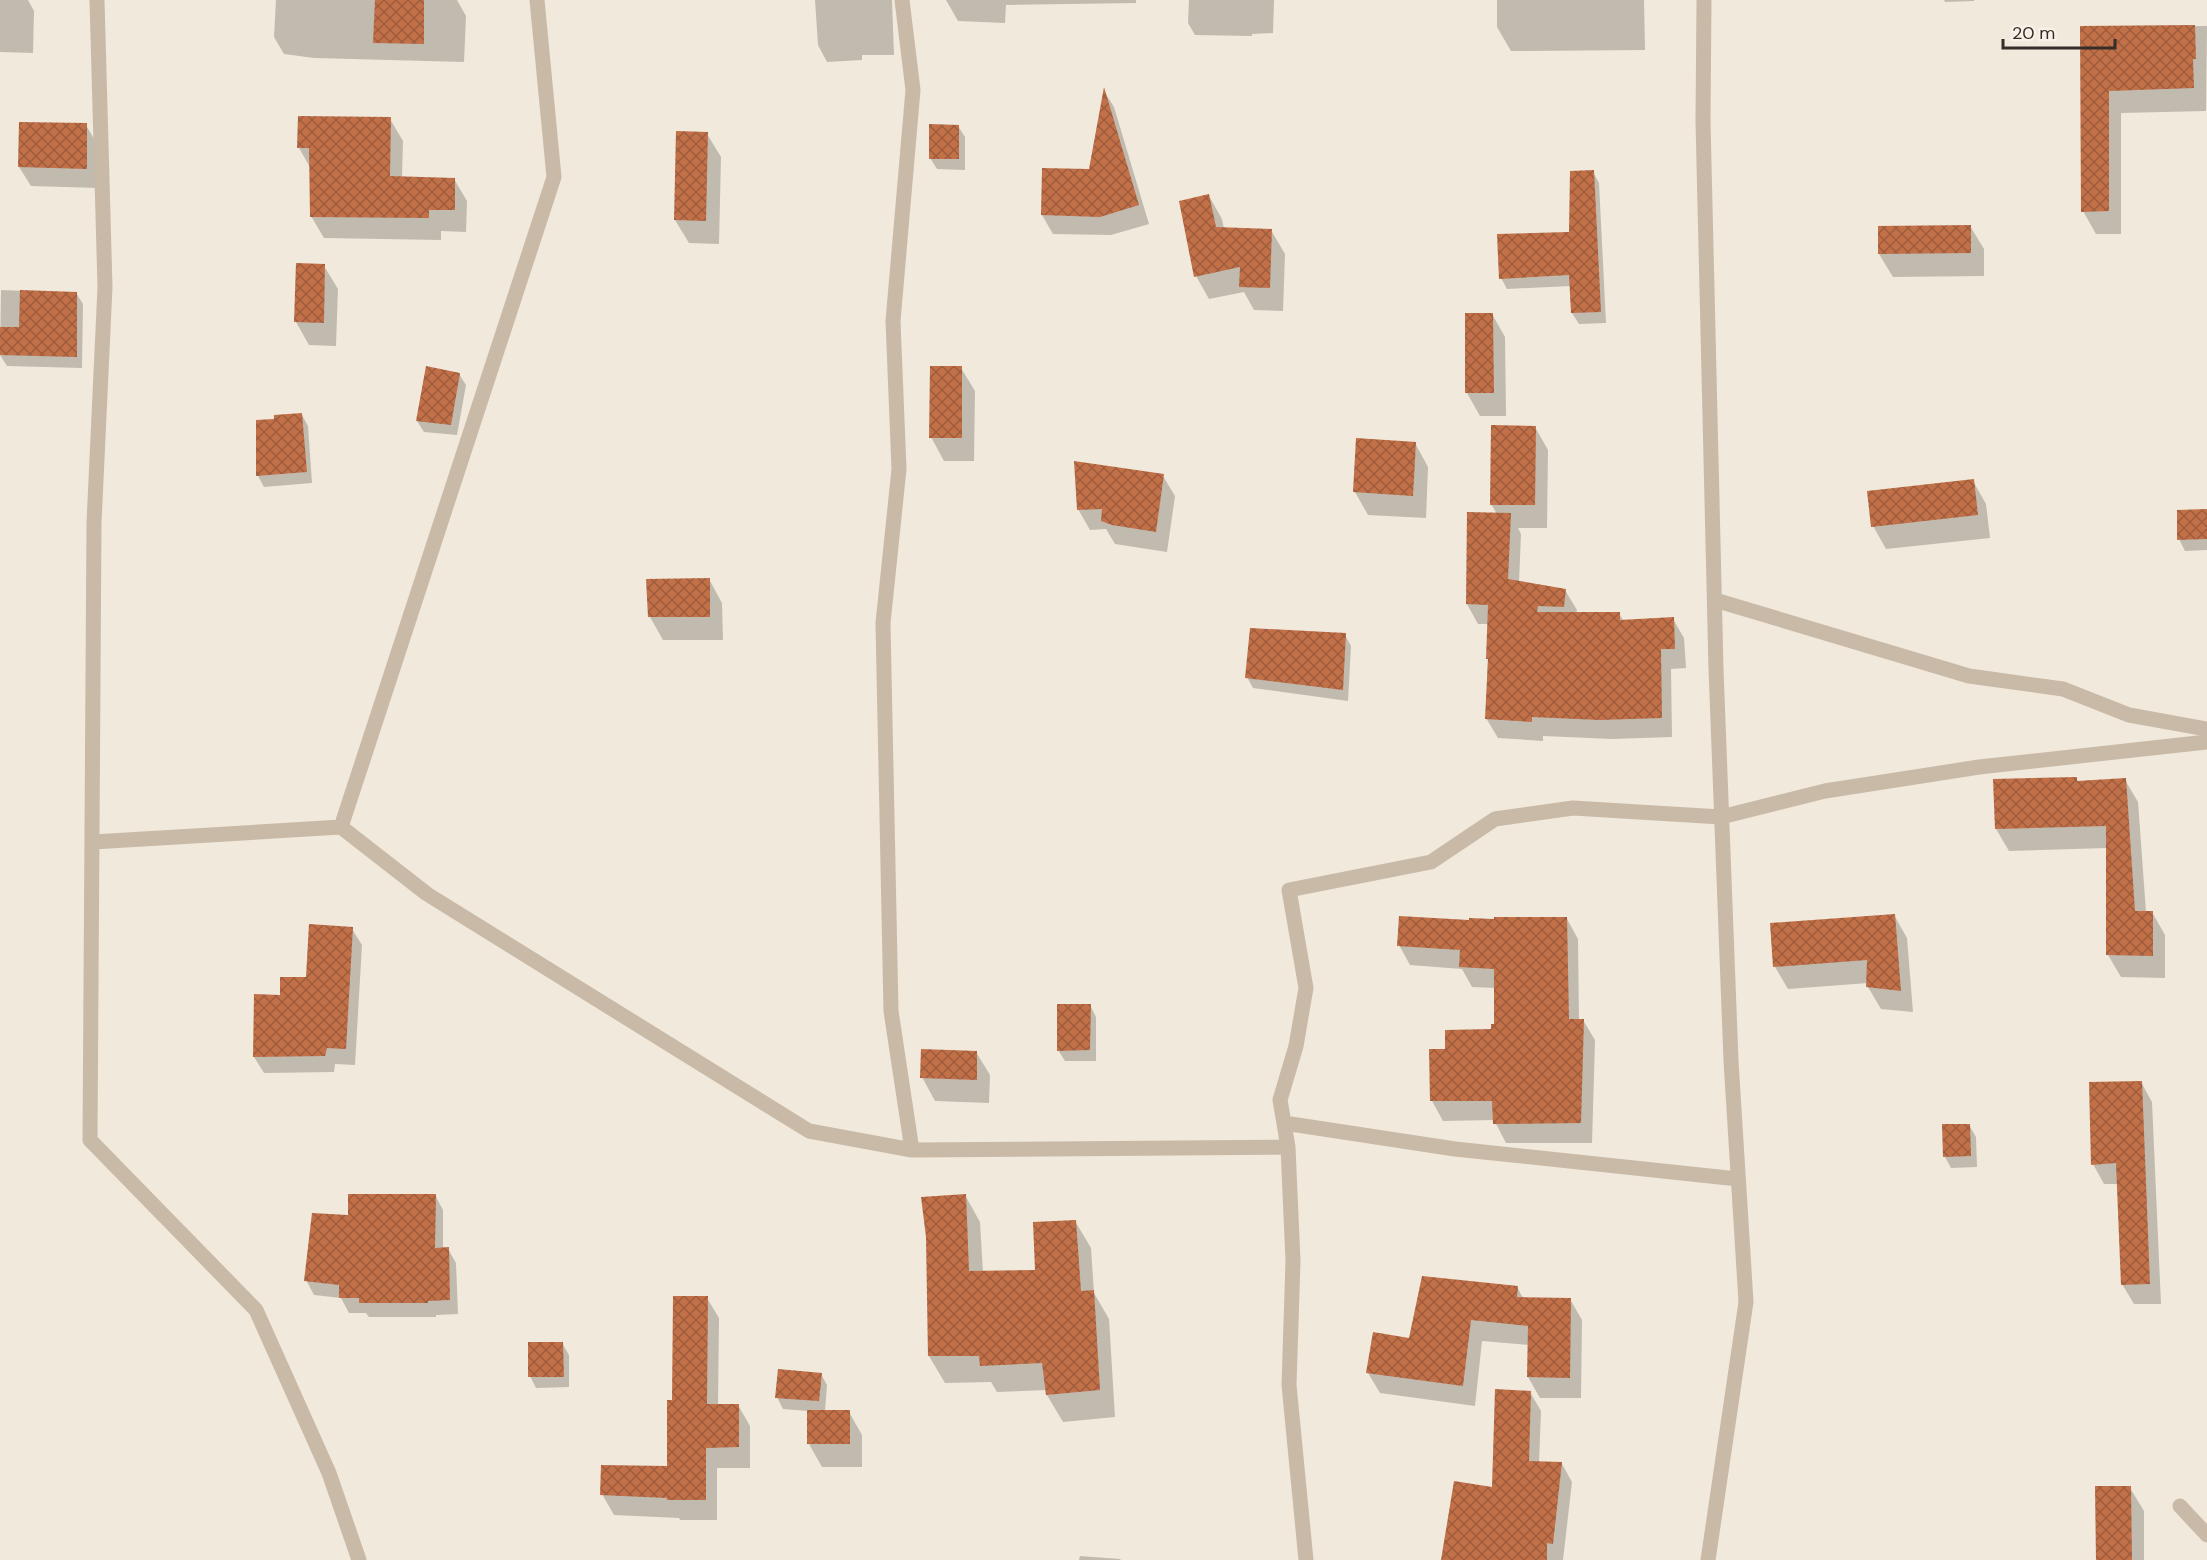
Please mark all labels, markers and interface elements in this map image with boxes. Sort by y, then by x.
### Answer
scale bar [2003,12,2116,50]
text: 20 m [2012,21,2055,45]

